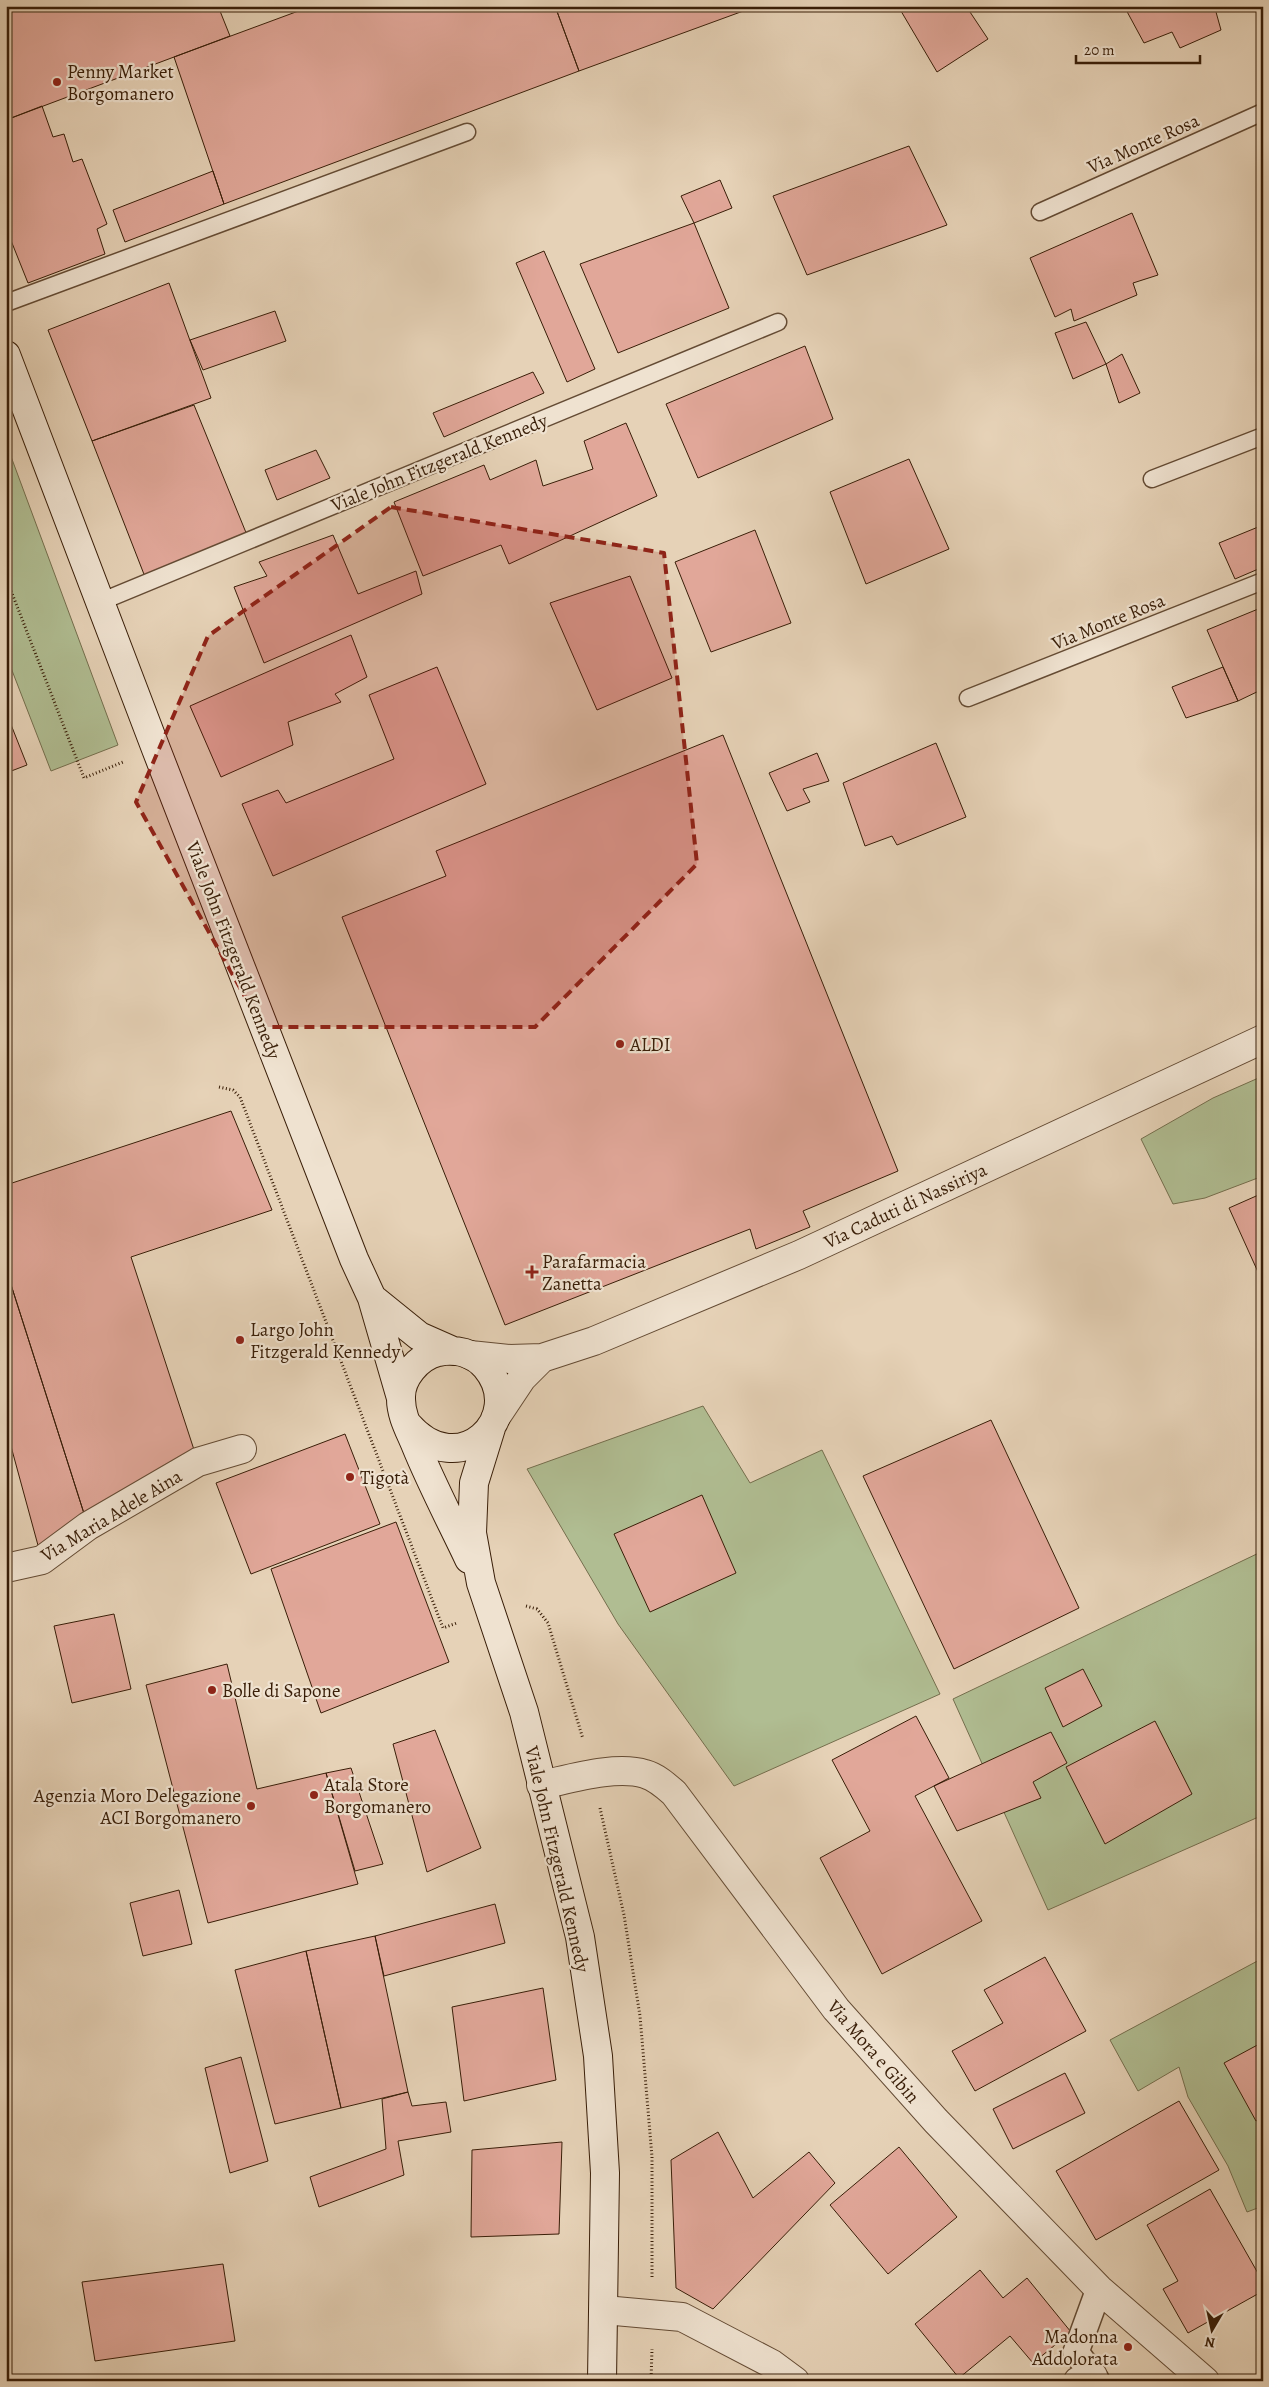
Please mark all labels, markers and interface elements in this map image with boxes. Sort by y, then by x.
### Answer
scale bar [1076,32,1200,64]
text: 20 m [1084,40,1115,60]
place label: Penny Market Borgomanero [67,59,174,107]
marker: Penny Market Borgomanero [51,76,63,88]
street label: Via Monte Rosa [1082,108,1204,181]
street label: Viale John Fitzgerald Kennedy [326,407,552,519]
street label: Via Monte Rosa [1047,587,1169,657]
street label: Viale John Fitzgerald Kennedy [179,837,287,1064]
place label: ALDI [629,1032,671,1058]
marker: ALDI [614,1038,626,1050]
street label: Via Caduti di Nassiriya [819,1157,991,1256]
place label: Parafarmacia Zanetta [542,1249,646,1297]
marker: Parafarmacia Zanetta [526,1266,538,1278]
place label: Largo John Fitzgerald Kennedy [250,1317,401,1365]
marker: Largo John Fitzgerald Kennedy [234,1334,246,1346]
street label: Via Maria Adele Aina [35,1463,187,1569]
place label: Tigotà [360,1465,409,1491]
marker: Tigotà [344,1471,356,1483]
place label: Bolle di Sapone [222,1678,340,1704]
marker: Bolle di Sapone [206,1684,218,1696]
street label: Viale John Fitzgerald Kennedy [518,1743,596,1975]
place label: Atala Store Borgomanero [323,1772,431,1820]
place label: Agenzia Moro Delegazione ACI Borgomanero [33,1783,241,1831]
marker: Atala Store Borgomanero [308,1789,320,1801]
marker: Agenzia Moro Delegazione ACI Borgomanero [245,1800,257,1812]
street label: Via Mora e Gibin [820,1994,925,2109]
north arrow [1186,2304,1236,2354]
place label: Madonna Addolorata [1031,2324,1118,2372]
text: N [1204,2332,1217,2353]
marker: Madonna Addolorata [1122,2341,1134,2353]

